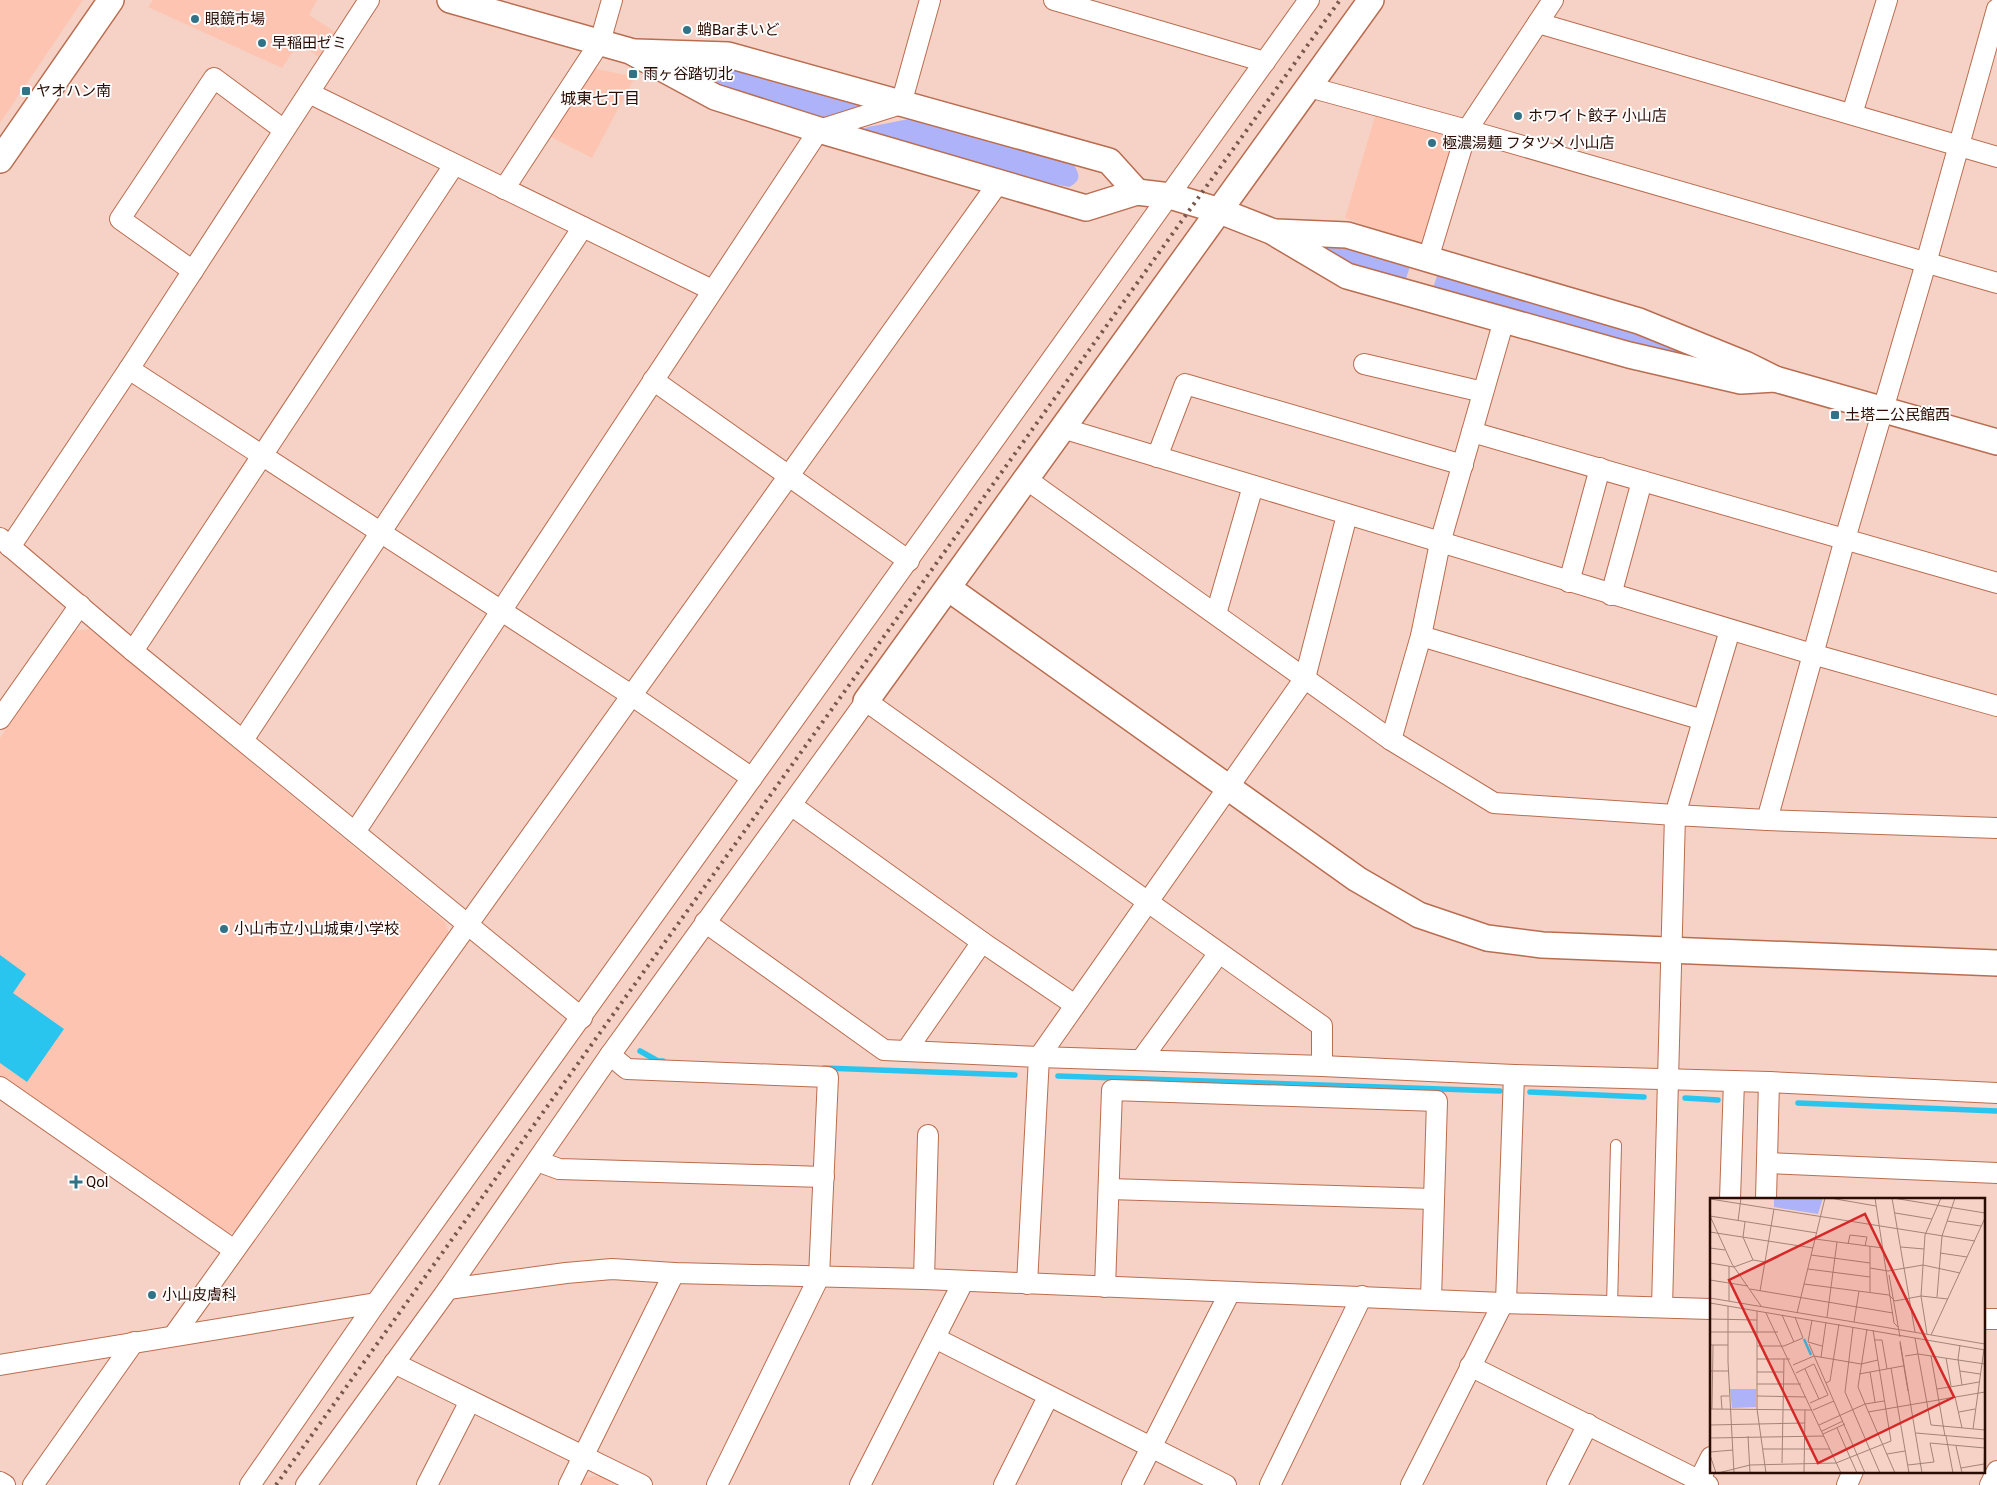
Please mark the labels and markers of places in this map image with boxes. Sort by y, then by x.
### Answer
place label: 眼鏡市場 [205,10,265,28]
marker: 眼鏡市場 [189,13,201,25]
place label: 蛸Barまいど [697,21,780,39]
marker: 蛸Barまいど [681,24,693,36]
place label: 早稲田ゼミ [272,34,347,52]
marker: 早稲田ゼミ [256,37,268,49]
place label: 雨ヶ谷踏切北 [643,65,733,83]
marker: 雨ヶ谷踏切北 [627,68,639,80]
place label: ヤオハン南 [36,82,111,100]
marker: ヤオハン南 [20,85,32,97]
place label: ホワイト餃子 小山店 [1528,107,1667,125]
marker: ホワイト餃子 小山店 [1512,110,1524,122]
place label: 極濃湯麺 フタツメ 小山店 [1442,134,1614,152]
marker: 極濃湯麺 フタツメ 小山店 [1426,137,1438,149]
place label: 土塔二公民館西 [1845,406,1950,424]
marker: 土塔二公民館西 [1829,409,1841,421]
place label: 小山市立小山城東小学校 [234,920,399,938]
marker: 小山市立小山城東小学校 [218,923,230,935]
place label: Qol [86,1173,109,1191]
marker: Qol [70,1176,82,1188]
place label: 小山皮膚科 [162,1286,237,1304]
marker: 小山皮膚科 [146,1289,158,1301]

